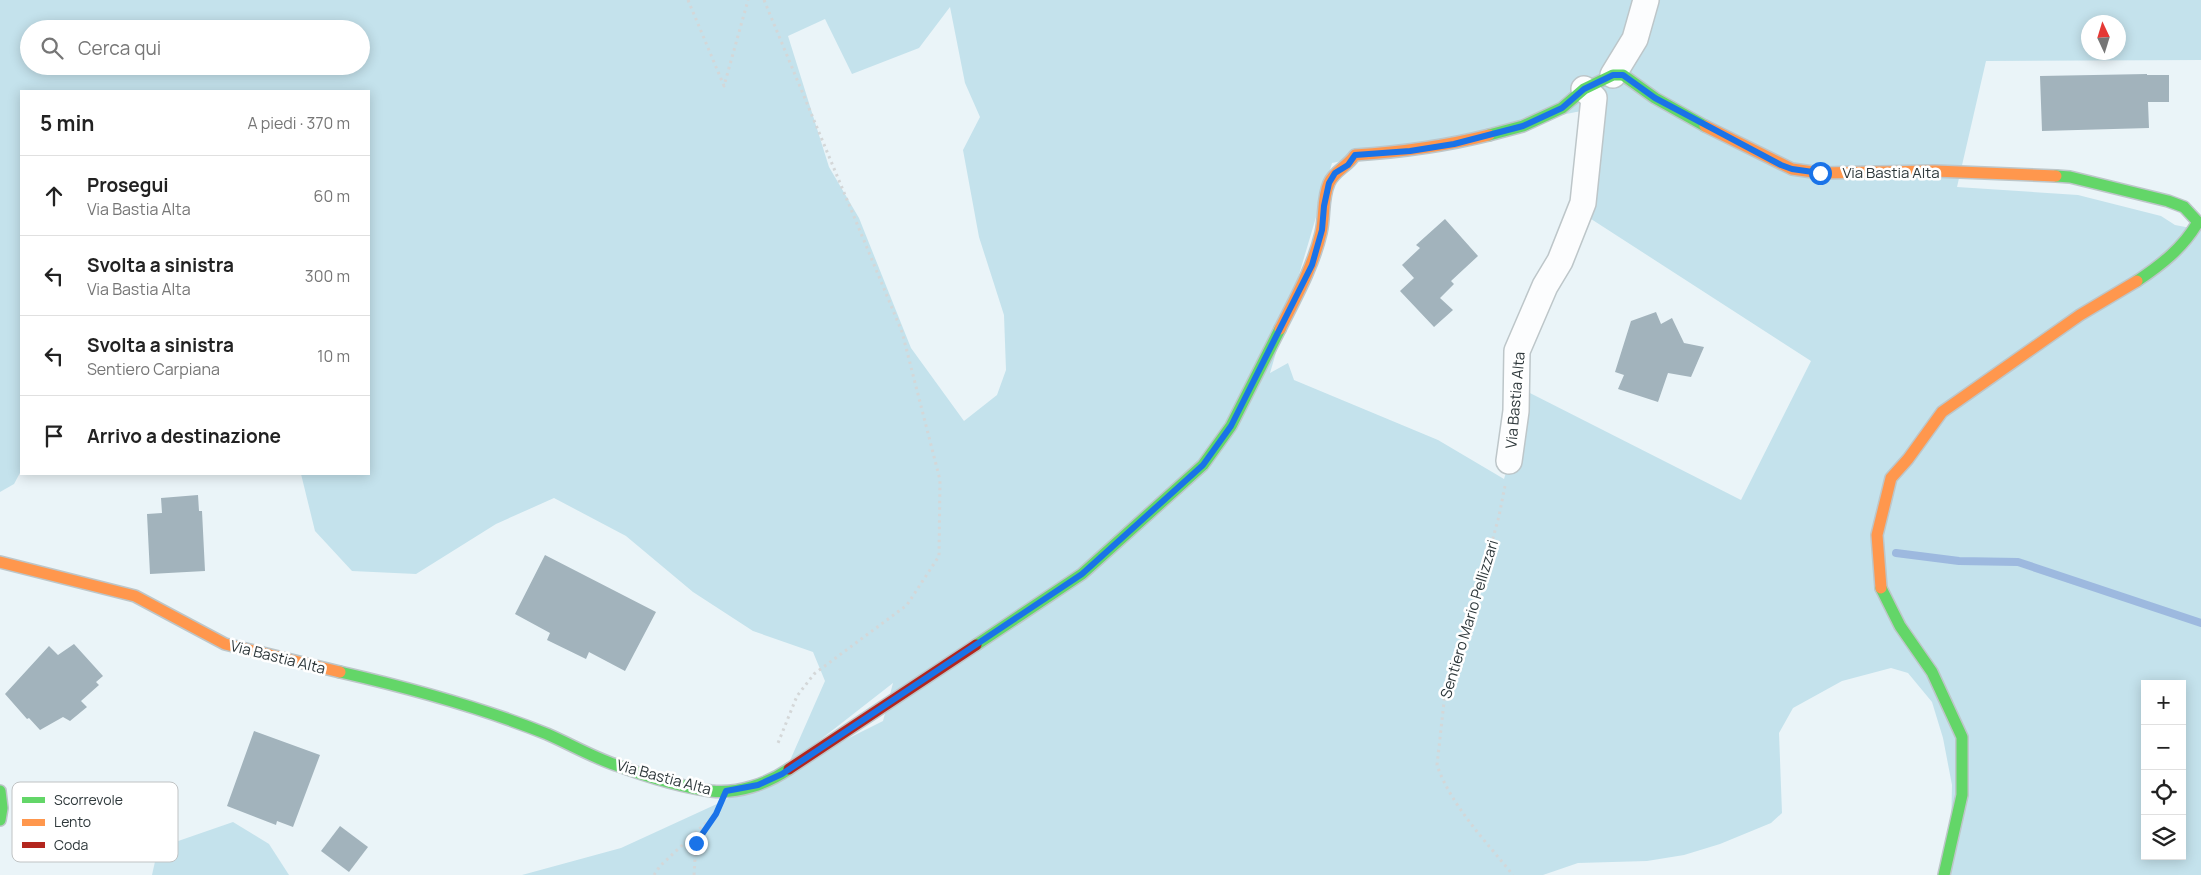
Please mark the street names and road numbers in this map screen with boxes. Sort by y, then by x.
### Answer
street label: Via Bastia Alta [1842,162,1940,183]
street label: Via Bastia Alta [1500,351,1530,449]
street label: Sentiero Mario Pellizzari [1435,537,1503,701]
street label: Via Bastia Alta [228,635,328,679]
street label: Via Bastia Alta [614,754,714,800]

